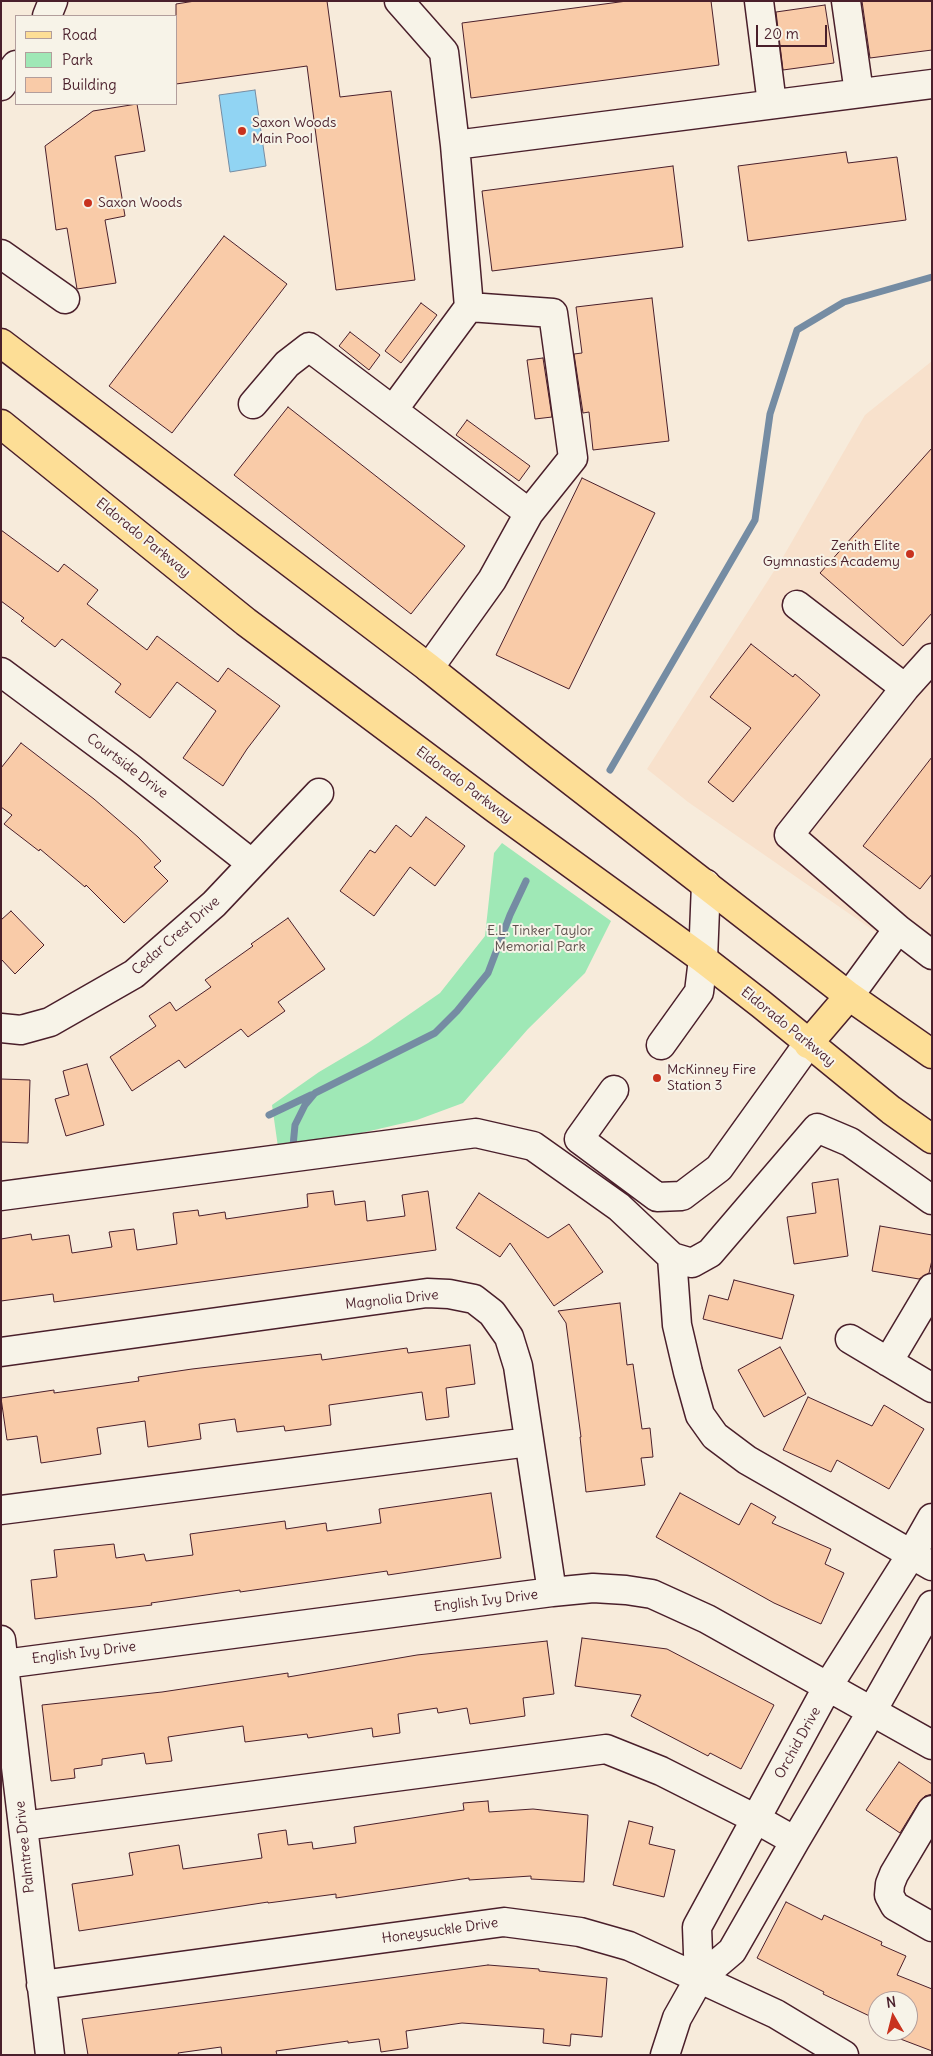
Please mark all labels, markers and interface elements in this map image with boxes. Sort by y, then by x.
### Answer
legend [15,15,178,105]
scale bar [758,15,829,47]
text: 20 m [764,24,799,43]
text: Road [62,25,97,44]
text: Park [62,50,93,69]
text: Building [62,75,117,94]
place label: Saxon Woods Main Pool [252,115,336,148]
marker: Saxon Woods Main Pool [236,125,248,137]
place label: Saxon Woods [98,195,182,211]
marker: Saxon Woods [82,197,94,209]
street label: Eldorado Parkway [93,495,193,581]
place label: Zenith Elite Gymnastics Academy [763,538,900,570]
marker: Zenith Elite Gymnastics Academy [904,548,916,560]
street label: Courtside Drive [83,730,171,802]
street label: Eldorado Parkway [413,743,515,827]
street label: Cedar Crest Drive [129,893,223,979]
park label: E.L. Tinker Taylor Memorial Park [487,923,593,956]
street label: Eldorado Parkway [738,984,838,1070]
place label: McKinney Fire Station 3 [667,1062,756,1094]
marker: McKinney Fire Station 3 [651,1072,663,1084]
street label: Magnolia Drive [345,1287,439,1313]
street label: English Ivy Drive [433,1586,539,1616]
street label: English Ivy Drive [31,1638,137,1668]
street label: Orchid Drive [771,1704,825,1782]
street label: Palmtree Drive [12,1800,38,1894]
street label: Honeysuckle Drive [381,1915,499,1947]
north arrow [868,1991,918,2041]
text: N [885,1993,897,2012]

